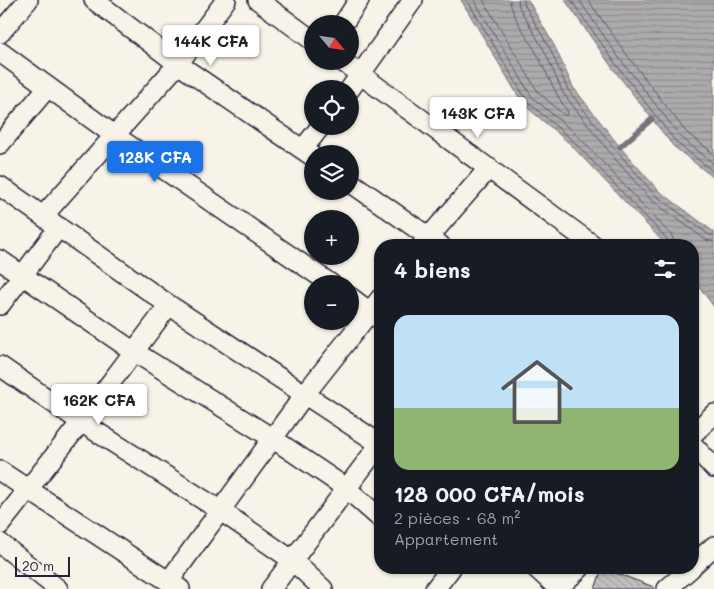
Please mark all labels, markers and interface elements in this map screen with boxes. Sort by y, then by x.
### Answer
north arrow [304,15,359,70]
map controls [304,15,359,330]
pin: 144K CFA [159,24,263,67]
text: 144K CFA [173,30,249,51]
button: locate [304,80,359,135]
pin: 143K CFA [426,96,530,139]
text: 143K CFA [441,102,515,123]
pin: 128K CFA [103,140,207,183]
button: layers [304,145,359,200]
text: 128K CFA [118,146,192,167]
button: + [304,210,359,265]
icon: filters [651,255,679,283]
text: 4 biens [394,256,470,283]
button: − [304,275,359,330]
icon: home [492,347,582,437]
pin: 162K CFA [47,384,151,426]
text: 162K CFA [62,389,136,410]
text: 128 000 CFA/mois [394,480,585,507]
text: 2 pièces · 68 m² [394,507,520,528]
text: Appartement [394,528,498,549]
scale bar [15,554,70,577]
text: 20 m [22,556,54,575]

